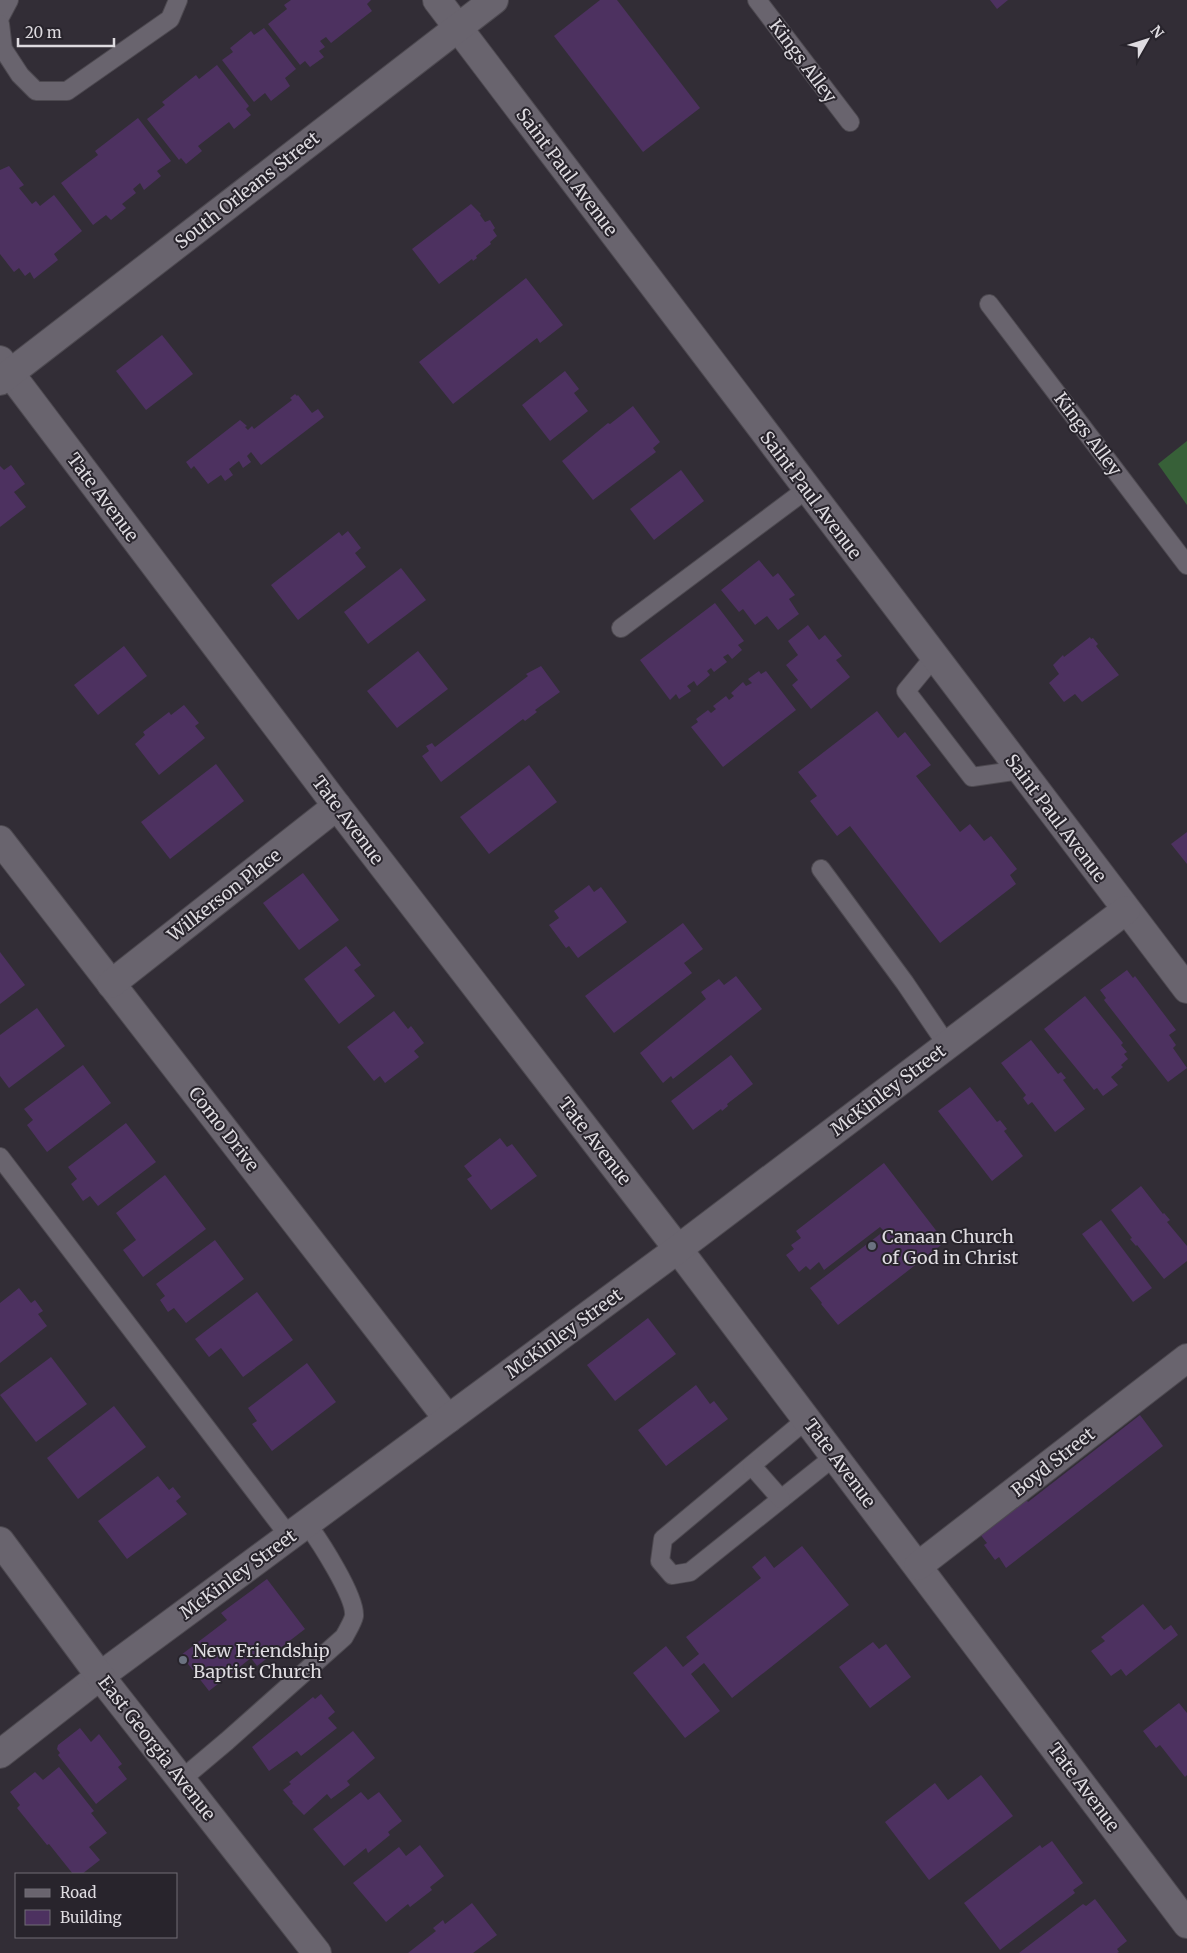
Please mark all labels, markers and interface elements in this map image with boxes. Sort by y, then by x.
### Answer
scale bar [18,15,114,47]
street label: Kings Alley [764,15,842,108]
north arrow [1122,15,1172,65]
text: N [1147,22,1168,42]
text: 20 m [25,23,62,42]
street label: Saint Paul Avenue [511,103,623,241]
street label: South Orleans Street [170,126,324,254]
street label: Kings Alley [1049,388,1127,481]
street label: Saint Paul Avenue [755,426,867,564]
street label: Tate Avenue [62,448,144,546]
street label: Saint Paul Avenue [1000,749,1112,887]
street label: Tate Avenue [307,771,389,869]
street label: Wilkerson Place [162,843,285,947]
street label: McKinley Street [826,1039,950,1141]
street label: Como Drive [184,1082,264,1176]
street label: Tate Avenue [554,1092,636,1190]
place label: Canaan Church of God in Christ [882,1225,1018,1269]
marker: Canaan Church of God in Christ [866,1240,878,1252]
street label: McKinley Street [501,1283,627,1383]
street label: Tate Avenue [799,1414,881,1512]
street label: Boyd Street [1007,1422,1099,1502]
street label: McKinley Street [175,1524,301,1624]
place label: New Friendship Baptist Church [193,1639,330,1683]
marker: New Friendship Baptist Church [177,1654,189,1666]
street label: East Georgia Avenue [93,1671,221,1825]
street label: Tate Avenue [1043,1738,1125,1836]
legend [15,1873,178,1938]
text: Road [60,1883,96,1902]
text: Building [60,1908,122,1927]

